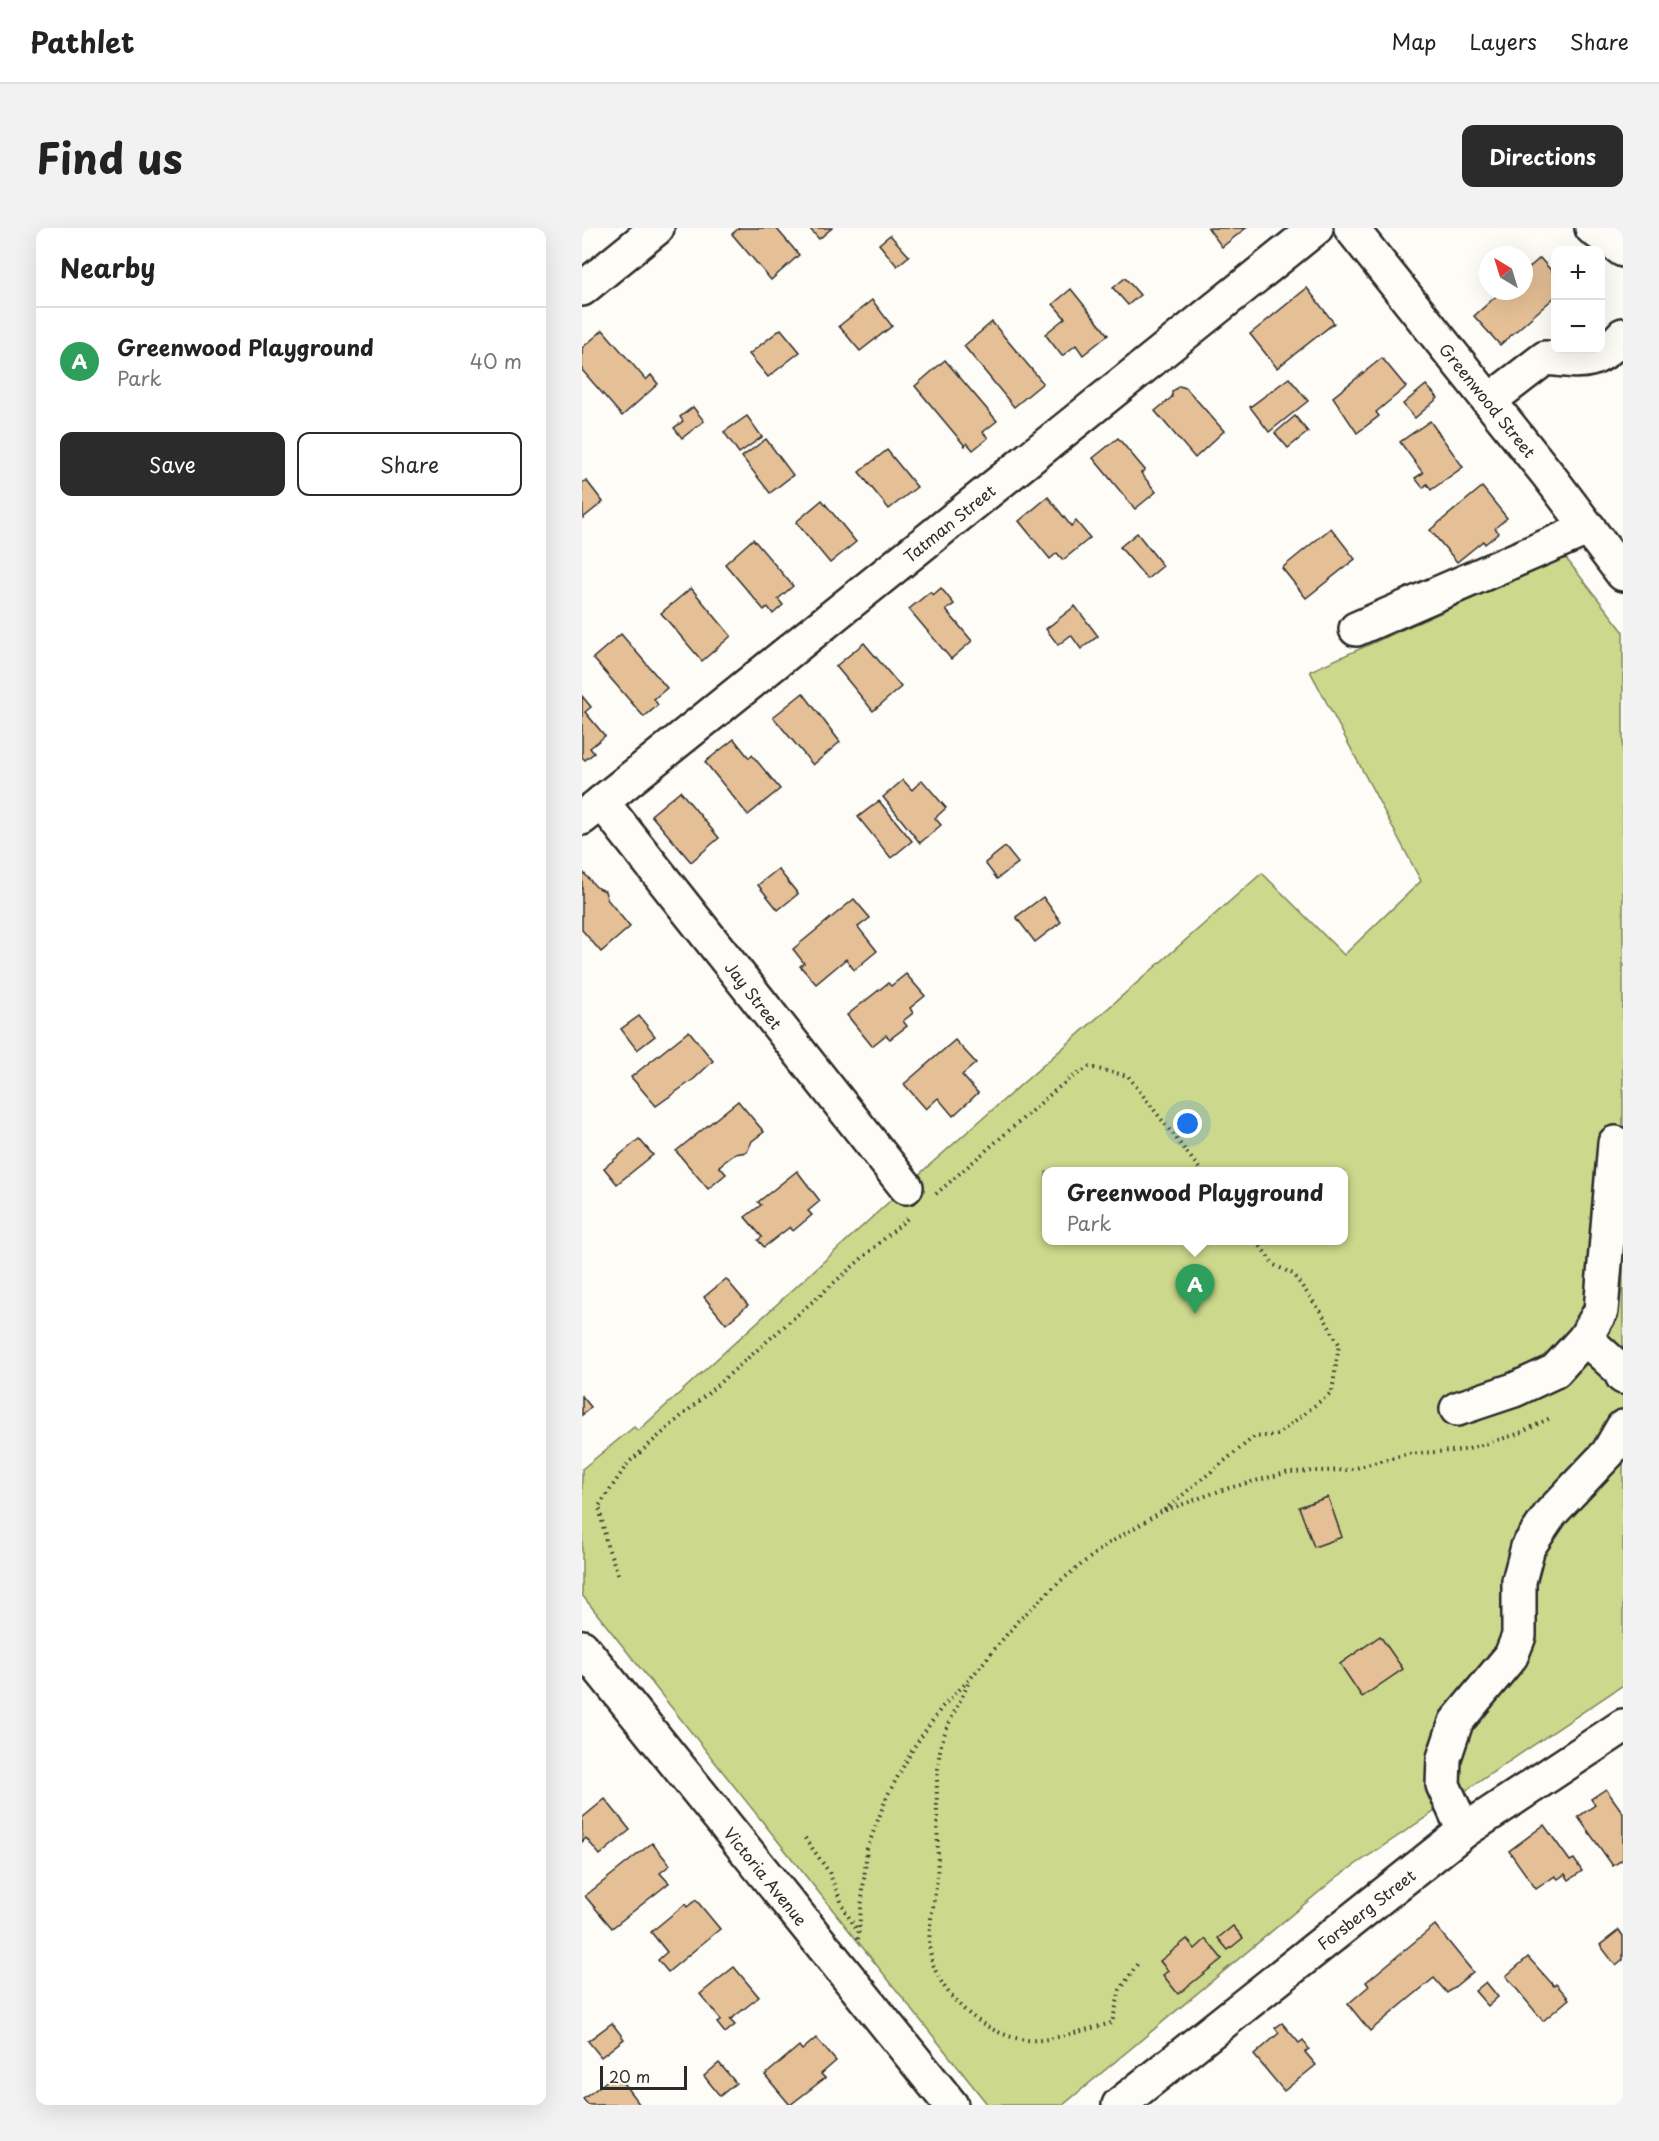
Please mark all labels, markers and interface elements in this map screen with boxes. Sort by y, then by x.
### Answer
text: Pathlet [30,20,134,63]
text: Map [1392,25,1436,57]
text: Layers [1469,25,1537,57]
text: Share [1570,25,1629,57]
text: Find us [36,125,183,188]
button: Directions [1462,125,1623,187]
north arrow [1479,246,1533,300]
map controls [1551,246,1605,354]
button: + [1551,246,1605,300]
text: Nearby [60,248,155,287]
button: − [1551,300,1605,354]
text: Greenwood Playground [117,330,374,363]
street label: Greenwood Street [1434,338,1542,463]
text: A [72,346,87,376]
text: 40 m [470,346,522,376]
text: Park [117,363,162,393]
button: Save [60,432,285,496]
button: Share [297,432,522,496]
street label: Tatman Street [898,478,1001,568]
street label: Jay Street [720,956,788,1034]
your location [1173,1109,1202,1138]
popup [1042,1167,1348,1245]
text: Greenwood Playground [1067,1175,1323,1208]
text: Park [1067,1208,1111,1238]
pin: A [1176,1264,1214,1314]
street label: Victoria Avenue [719,1822,813,1931]
street label: Forsberg Street [1312,1863,1421,1955]
scale bar [600,2063,687,2090]
text: 20 m [609,2064,650,2088]

